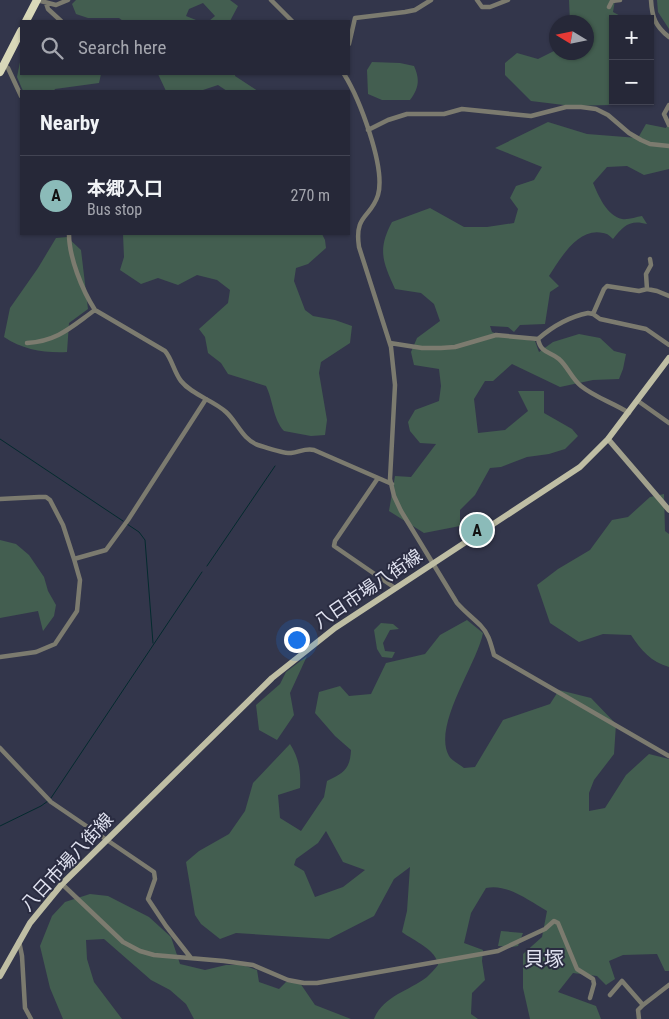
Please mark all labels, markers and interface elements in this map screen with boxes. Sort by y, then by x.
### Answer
north arrow [549,15,594,60]
map controls [609,15,654,105]
button: + [609,15,654,60]
search box [20,20,350,75]
icon: search [38,34,66,62]
text: Search here [78,36,166,59]
button: − [609,60,654,105]
text: Nearby [40,111,99,135]
text: 本郷入口 [87,177,163,200]
text: A [51,186,61,205]
text: 270 m [291,186,330,205]
text: Bus stop [87,200,142,219]
pin: A [461,511,493,549]
street label: 八日市場八街線 [310,545,426,633]
your location [284,627,310,653]
street label: 八日市場八街線 [16,808,117,915]
district label: 貝塚 [524,947,564,971]

